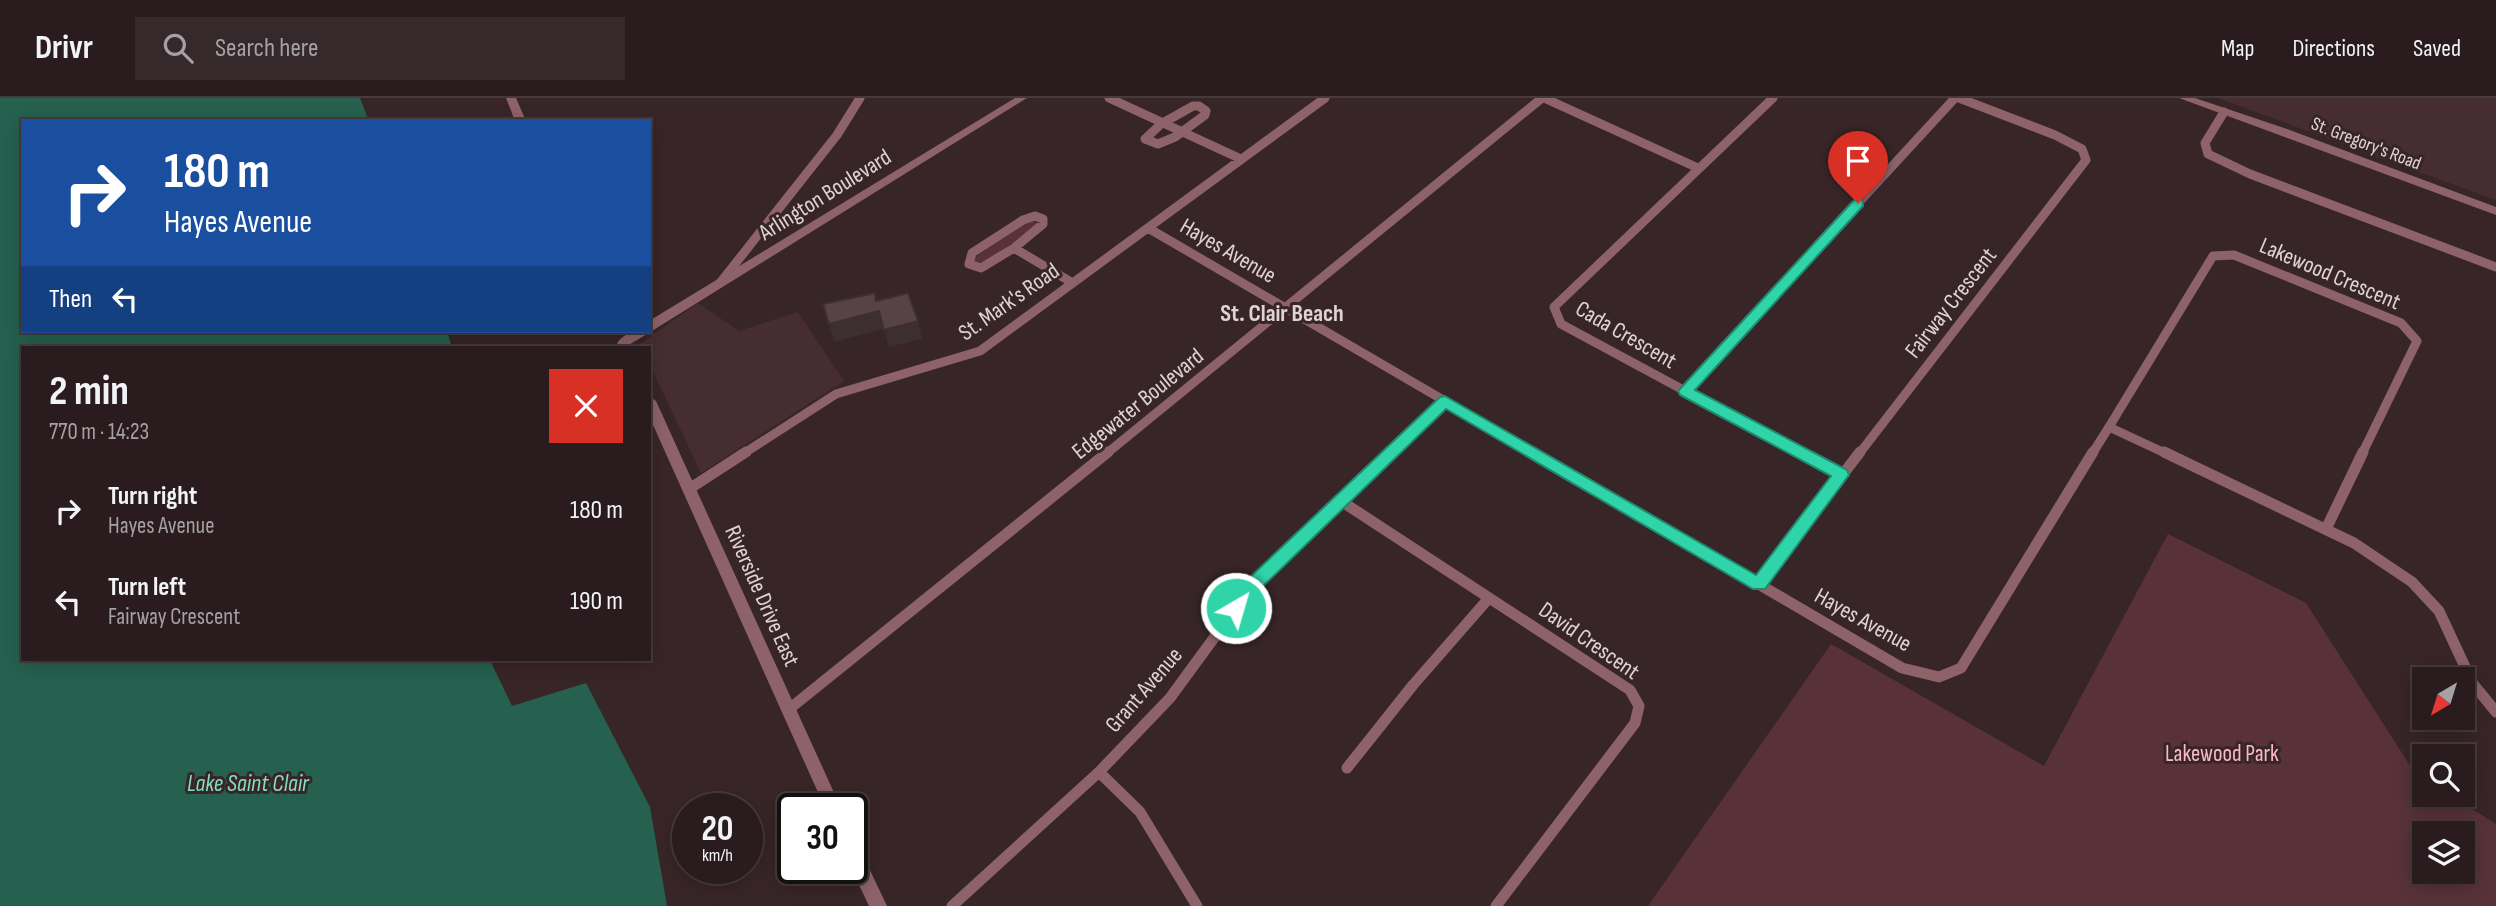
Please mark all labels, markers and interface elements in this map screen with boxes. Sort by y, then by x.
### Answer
search box [135,17,625,80]
text: Drivr [35,28,93,68]
icon: search [159,29,197,67]
text: Search here [215,33,318,64]
text: Map [2221,34,2254,63]
text: Directions [2292,34,2375,63]
text: Saved [2413,34,2461,63]
street label: St. Gregory's Road [2308,112,2424,176]
pin [1828,131,1888,203]
icon: arrive [1839,142,1877,180]
text: 180 m [164,143,270,202]
street label: Arlington Boulevard [753,143,896,247]
icon: right [49,147,140,238]
text: Hayes Avenue [164,203,312,242]
street label: Hayes Avenue [1175,212,1281,290]
street label: Lakewood Crescent [2255,232,2405,316]
street label: Fairway Crescent [1899,242,2003,364]
street label: St. Mark's Road [953,257,1065,347]
icon: left [106,280,144,318]
text: Then [49,284,92,315]
street label: Cada Crescent [1571,295,1681,375]
district label: St. Clair Beach [1220,299,1344,328]
street label: Edgewater Boulevard [1067,342,1209,466]
text: 2 min [49,366,129,417]
button: close [549,369,623,443]
text: 770 m · 14:23 [49,418,149,446]
text: Turn right [108,481,197,512]
icon: right [49,492,87,530]
text: 180 m [570,495,623,526]
text: Hayes Avenue [108,512,214,540]
street label: Riverside Drive East [718,521,806,671]
position arrow [1199,571,1273,645]
text: Turn left [108,572,186,603]
street label: Hayes Avenue [1810,582,1916,658]
icon: left [49,583,87,621]
text: 190 m [570,586,623,617]
street label: David Crescent [1533,596,1645,686]
text: Fairway Crescent [108,603,240,631]
street label: Grant Avenue [1099,642,1189,738]
north arrow [2412,667,2474,730]
map controls [2412,667,2475,884]
park label: Lakewood Park [2165,740,2279,768]
button: search [2412,744,2475,807]
water label: Lake Saint Clair [187,769,310,798]
speed limit sign: 30 [777,793,868,884]
text: 20 [702,808,734,851]
button: layers [2412,821,2475,884]
text: km/h [702,845,733,866]

